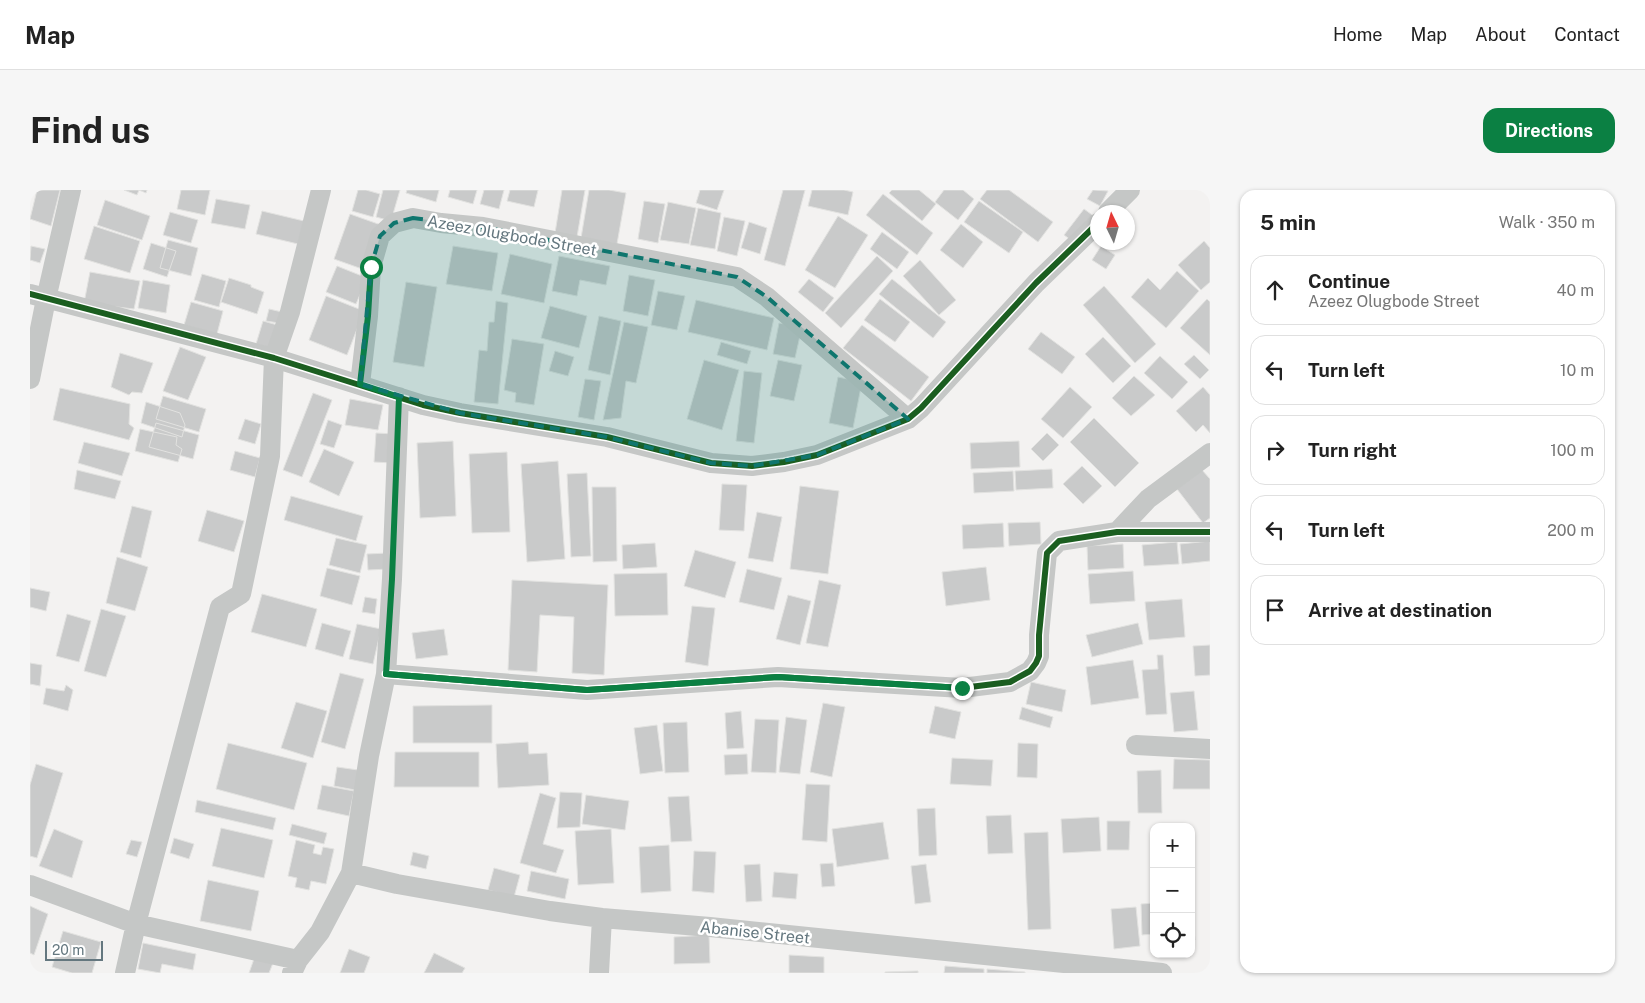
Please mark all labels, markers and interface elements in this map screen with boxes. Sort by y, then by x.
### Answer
text: Map [25,21,75,49]
text: Home [1333,24,1383,45]
text: Map [1411,24,1447,45]
text: About [1475,24,1526,45]
text: Contact [1554,24,1620,45]
button: Directions [1483,108,1615,153]
text: Find us [30,110,150,151]
north arrow [1090,205,1135,250]
text: 5 min [1260,210,1316,235]
street label: Azeez Olugbode Street [426,211,598,260]
text: Walk · 350 m [1499,213,1595,232]
route start [360,256,383,279]
text: Continue [1308,270,1390,292]
icon: ahead [1261,276,1289,304]
text: 40 m [1556,281,1594,300]
text: Azeez Olugbode Street [1308,292,1480,311]
icon: left [1261,356,1289,384]
text: Turn left [1308,359,1385,381]
text: 10 m [1560,361,1594,380]
icon: right [1261,436,1289,464]
text: Turn right [1308,439,1397,461]
text: 100 m [1550,441,1594,460]
icon: left [1261,516,1289,544]
text: Turn left [1308,519,1385,541]
text: 200 m [1547,521,1594,540]
icon: arrive [1261,596,1289,624]
text: Arrive at destination [1308,599,1492,621]
route end [951,677,974,700]
map controls [1150,823,1195,958]
button: + [1150,823,1195,868]
button: − [1150,868,1195,913]
button: locate [1150,913,1195,958]
street label: Abanise Street [699,917,811,948]
scale bar [45,938,102,961]
text: 20 m [52,942,84,958]

